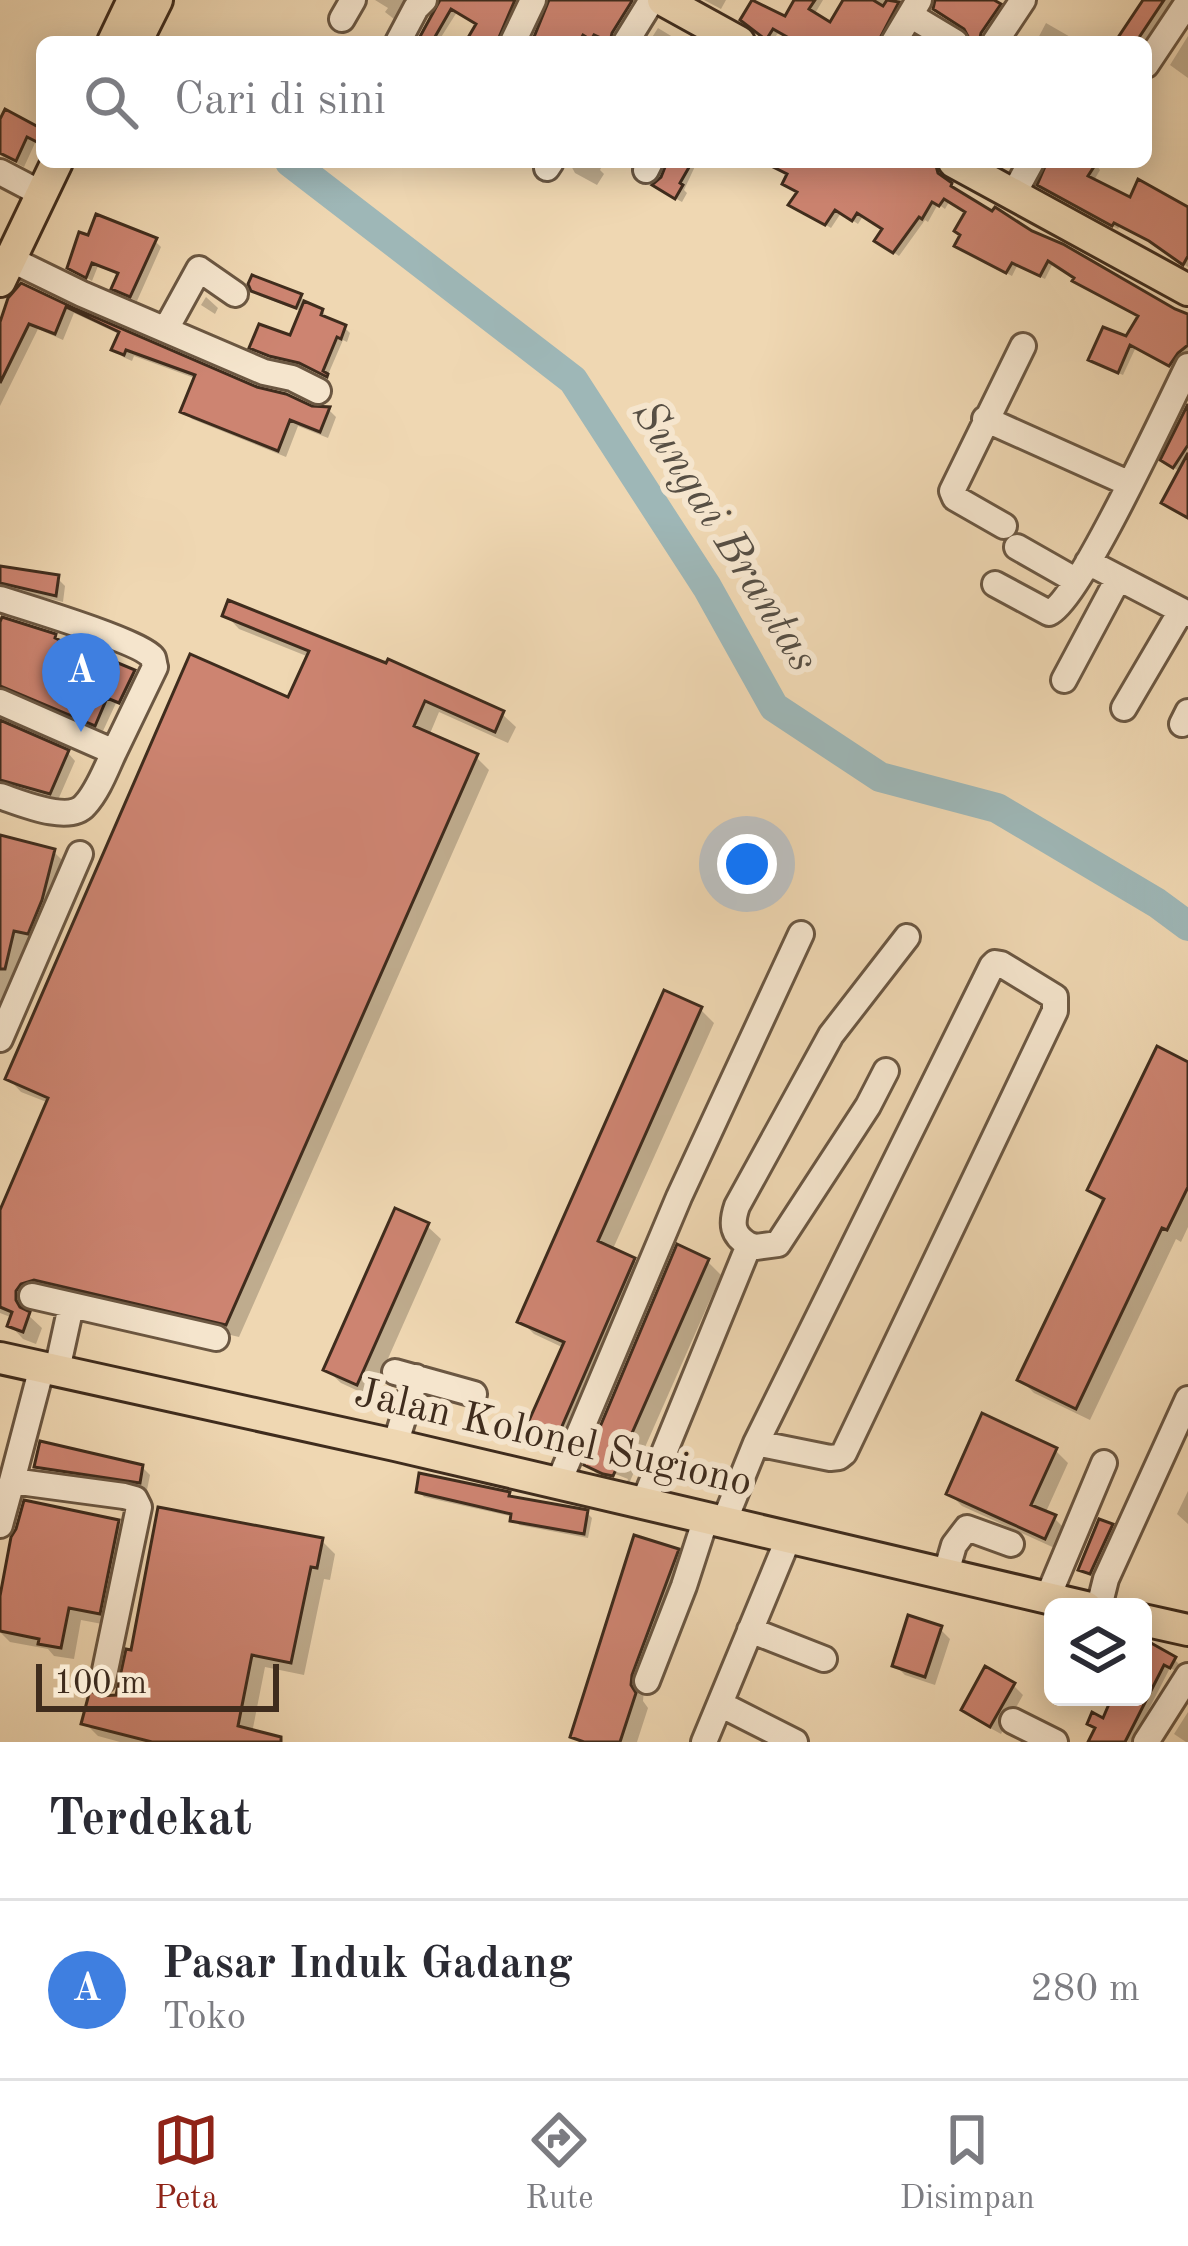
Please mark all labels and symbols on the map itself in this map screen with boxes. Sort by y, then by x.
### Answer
water label: Sungai Brantas [623,393,826,681]
pin: A [42,633,120,732]
your location [717,834,777,894]
street label: Jalan Kolonel Sugiono [350,1373,756,1505]
scale bar [36,1658,279,1711]

